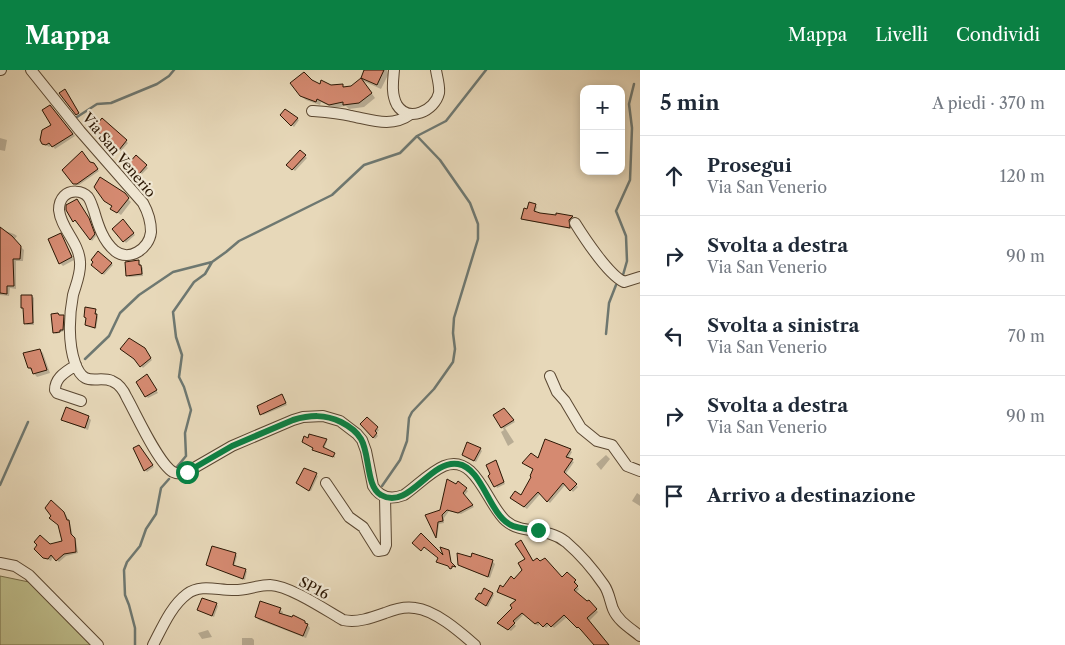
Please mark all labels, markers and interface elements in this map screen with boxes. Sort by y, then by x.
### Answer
text: Mappa [25,21,110,50]
text: Mappa [788,24,847,46]
text: Livelli [875,24,928,46]
text: Condividi [956,24,1040,46]
map controls [580,85,625,175]
button: + [580,85,625,130]
text: 5 min [660,90,720,115]
text: A piedi · 370 m [932,93,1045,113]
street label: Via San Venerio [78,108,160,201]
button: − [580,130,625,175]
text: Prosegui [707,154,792,177]
icon: ahead [660,162,688,190]
text: 120 m [1000,166,1045,186]
text: Via San Venerio [707,177,827,197]
text: Svolta a destra [707,234,848,257]
icon: right [660,242,688,270]
text: 90 m [1006,246,1045,266]
text: Via San Venerio [707,257,827,277]
text: Svolta a sinistra [707,314,860,337]
icon: left [660,322,688,350]
text: 70 m [1008,326,1045,346]
text: Via San Venerio [707,337,827,357]
text: Svolta a destra [707,394,848,417]
icon: right [660,402,688,430]
text: 90 m [1006,406,1045,426]
text: Via San Venerio [707,417,827,437]
route start [176,461,199,484]
icon: arrive [660,482,688,510]
text: Arrivo a destinazione [707,484,916,507]
route end [527,519,550,542]
street label: SP16 [296,573,332,603]

